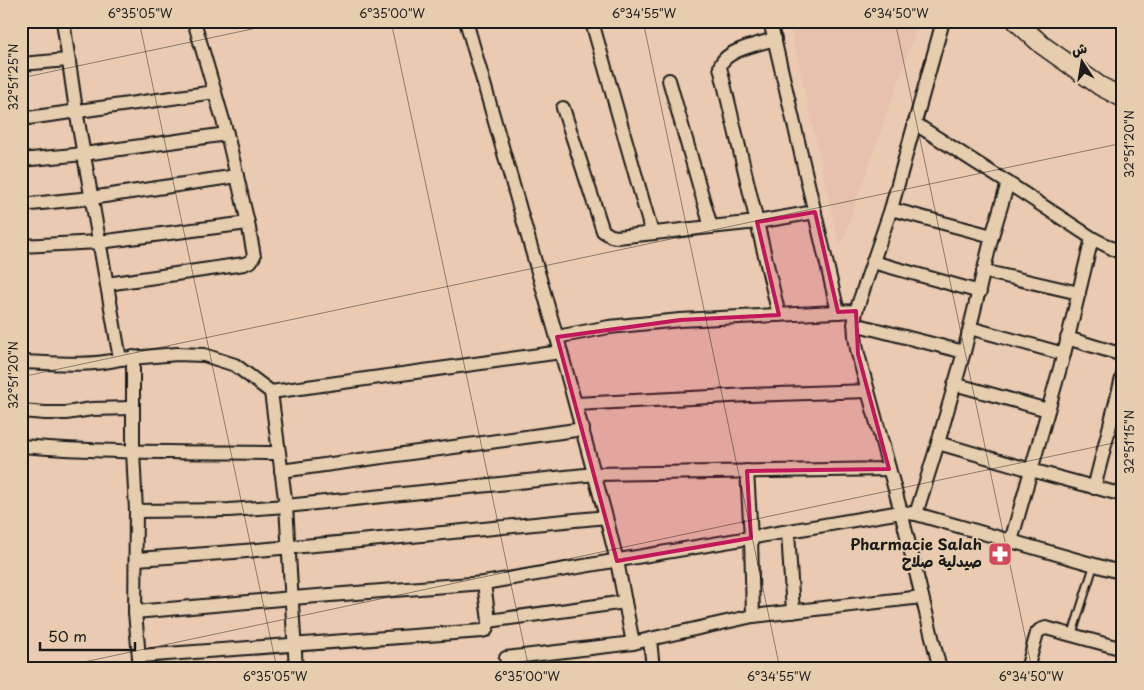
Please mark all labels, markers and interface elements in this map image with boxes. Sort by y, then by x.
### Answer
text: 6°35'05"W [108,4,173,22]
text: 6°35'00"W [359,4,426,22]
text: 6°34'55"W [612,4,677,22]
text: 6°34'50"W [863,4,929,22]
text: ش [1069,37,1089,61]
north arrow [1056,38,1106,88]
text: 32°51'25"N [4,44,22,110]
text: 32°51'20"N [1120,110,1138,178]
text: 32°51'20"N [4,341,22,409]
text: 32°51'15"N [1120,410,1138,474]
place label: Pharmacie Salah صيدلية صلاح [850,532,982,572]
pharmacy icon: Pharmacie Salah صيدلية صلاح [987,541,1013,567]
scale bar [40,620,135,652]
text: 50 m [48,624,87,647]
text: 6°35'05"W [243,667,308,685]
text: 6°35'00"W [494,667,561,685]
text: 6°34'55"W [747,667,812,685]
text: 6°34'50"W [998,667,1064,685]

